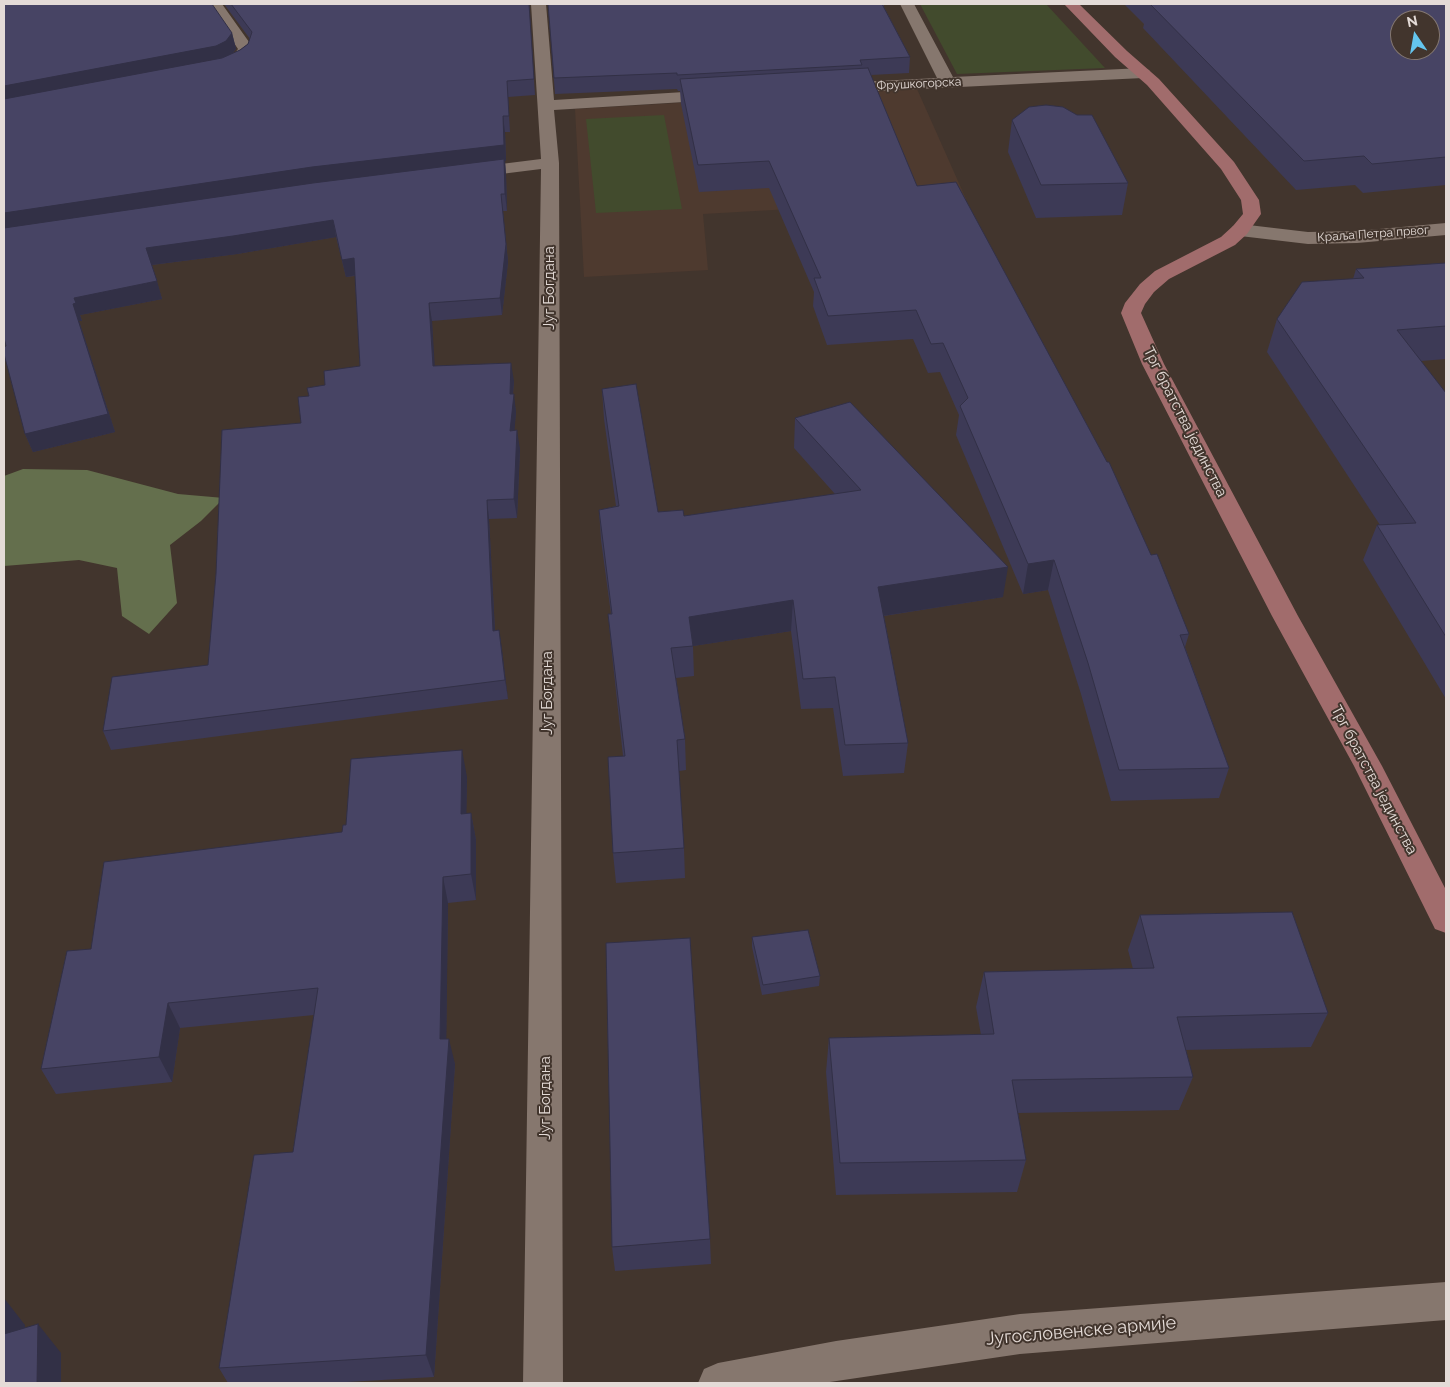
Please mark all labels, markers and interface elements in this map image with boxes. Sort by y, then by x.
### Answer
north arrow [1390,10,1440,60]
text: N [1405,12,1419,30]
street label: Фрушкогорска [876,75,962,93]
street label: Краља Петра првог [1317,223,1429,245]
street label: Југ Богдана [540,246,558,330]
street label: Трг братства јединства [1139,344,1231,500]
street label: Југ Богдана [538,651,556,735]
street label: Трг братства јединства [1327,702,1421,858]
street label: Југ Богдана [536,1056,554,1140]
street label: Југословенске армије [985,1312,1177,1350]

